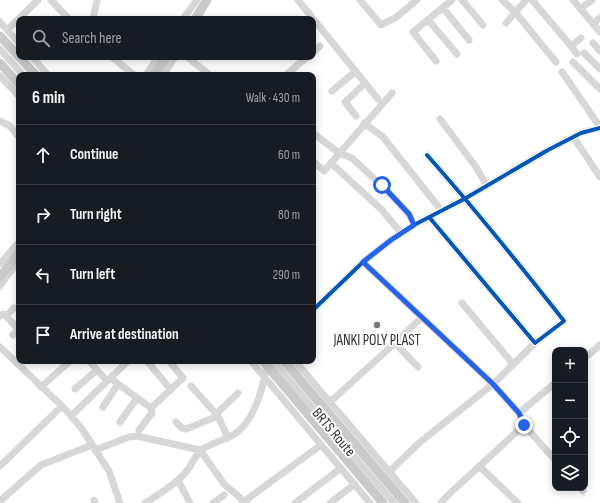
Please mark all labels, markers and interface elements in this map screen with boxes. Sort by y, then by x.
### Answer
search box [16,16,316,60]
icon: search [30,27,52,49]
text: Search here [62,29,122,48]
text: 6 min [32,88,65,108]
text: Walk · 430 m [246,90,300,106]
icon: ahead [32,144,54,166]
text: Continue [70,145,119,164]
text: 60 m [278,147,300,163]
route start [373,176,391,194]
icon: right [32,204,54,226]
text: Turn right [70,205,122,224]
text: 80 m [278,207,300,223]
icon: left [32,264,54,286]
text: Turn left [70,265,115,284]
text: 290 m [273,267,300,283]
marker: JANKI POLY PLAST [372,320,382,330]
icon: arrive [32,324,54,346]
text: Arrive at destination [70,325,179,344]
place label: JANKI POLY PLAST [332,331,421,350]
map controls [552,347,588,491]
button: + [552,347,588,383]
button: − [552,383,588,419]
street label: BRTS Route [308,404,360,461]
route end [515,416,533,434]
button: locate [552,419,588,455]
button: layers [552,455,588,491]

